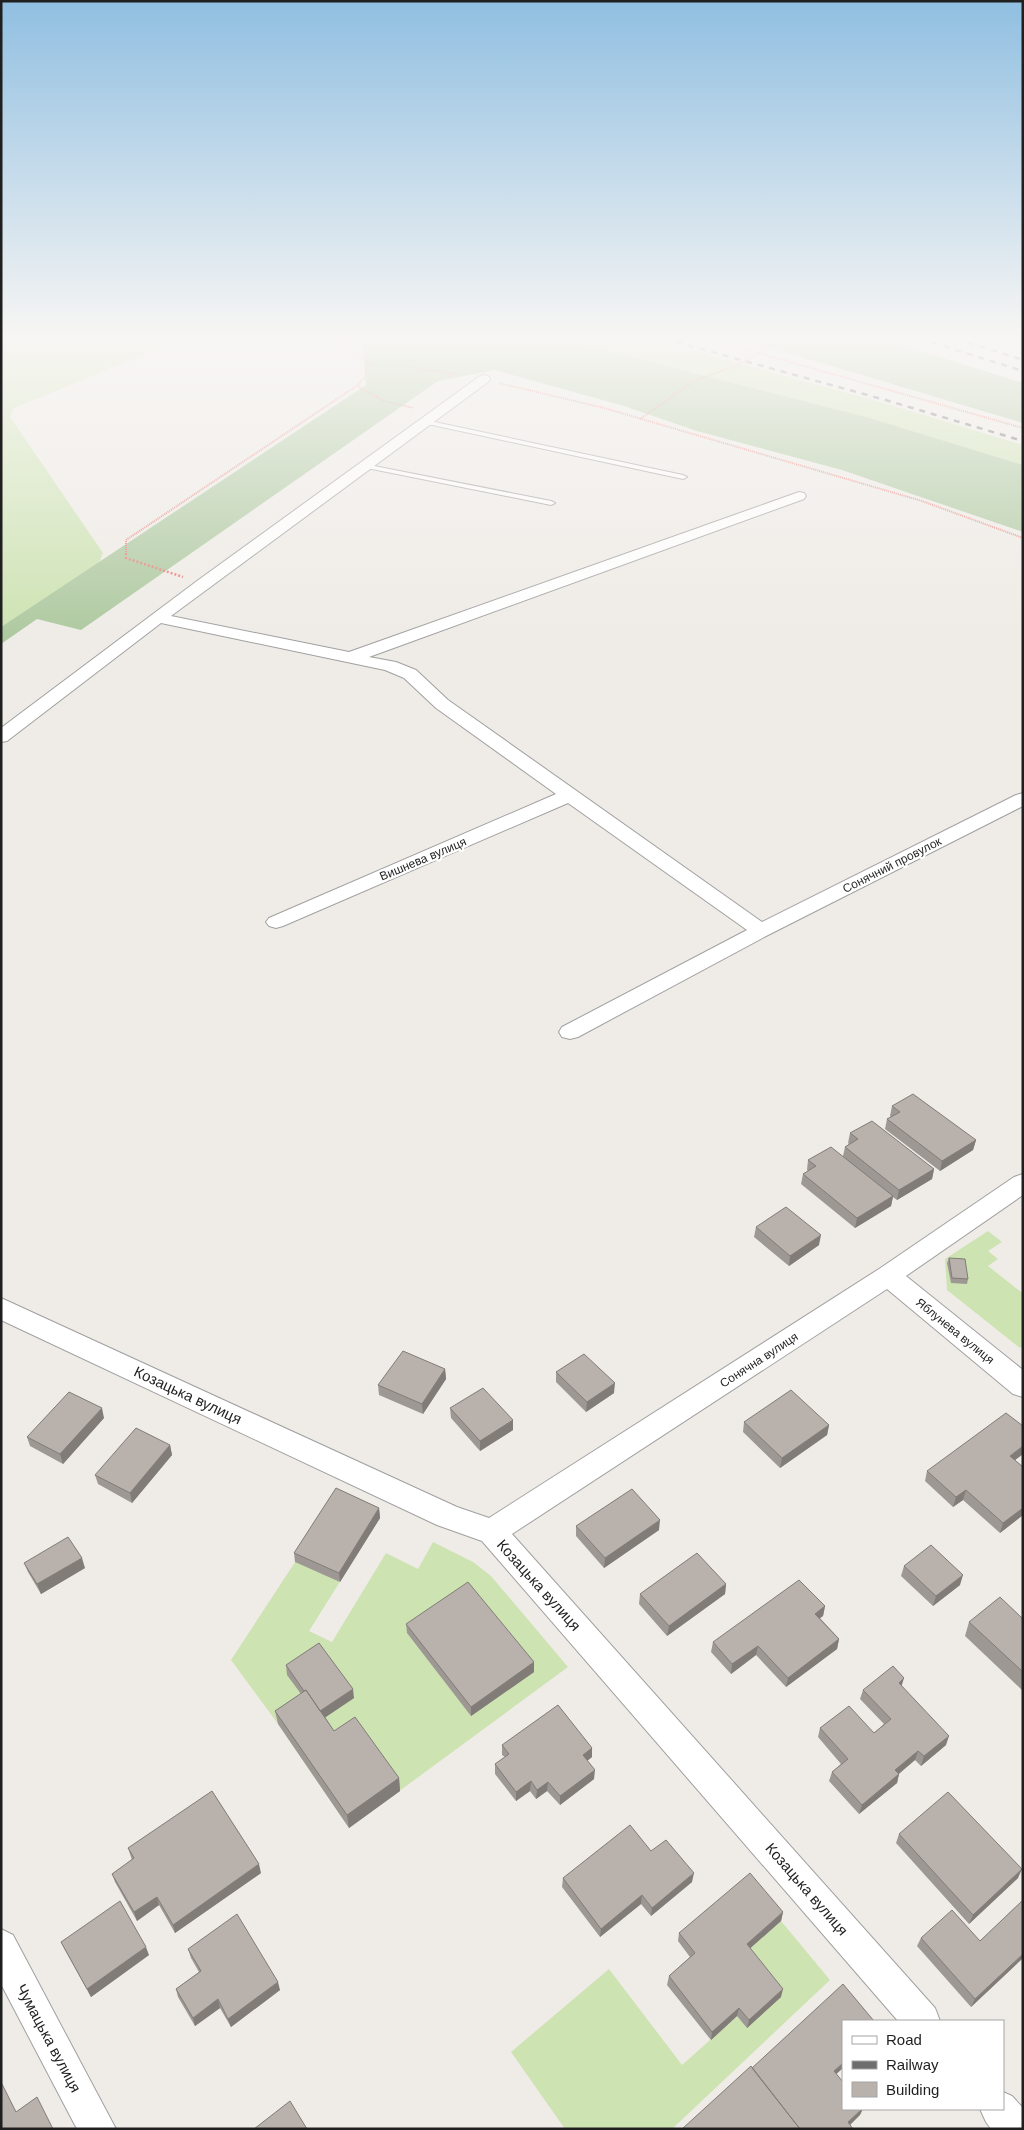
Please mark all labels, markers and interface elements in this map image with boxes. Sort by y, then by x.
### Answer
street label: Вишнева вулиця [378,834,468,884]
street label: Сонячний провулок [840,834,944,896]
street label: Яблунева вулиця [913,1295,997,1367]
street label: Сонячна вулиця [717,1330,801,1390]
street label: Козацька вулиця [132,1363,244,1427]
street label: Козацька вулиця [494,1536,584,1634]
street label: Козацька вулиця [762,1839,852,1939]
street label: Чумацька вулиця [13,1981,85,2095]
legend [842,2020,1004,2110]
text: Road [886,2031,922,2048]
text: Railway [886,2056,939,2073]
text: Building [886,2081,939,2098]

